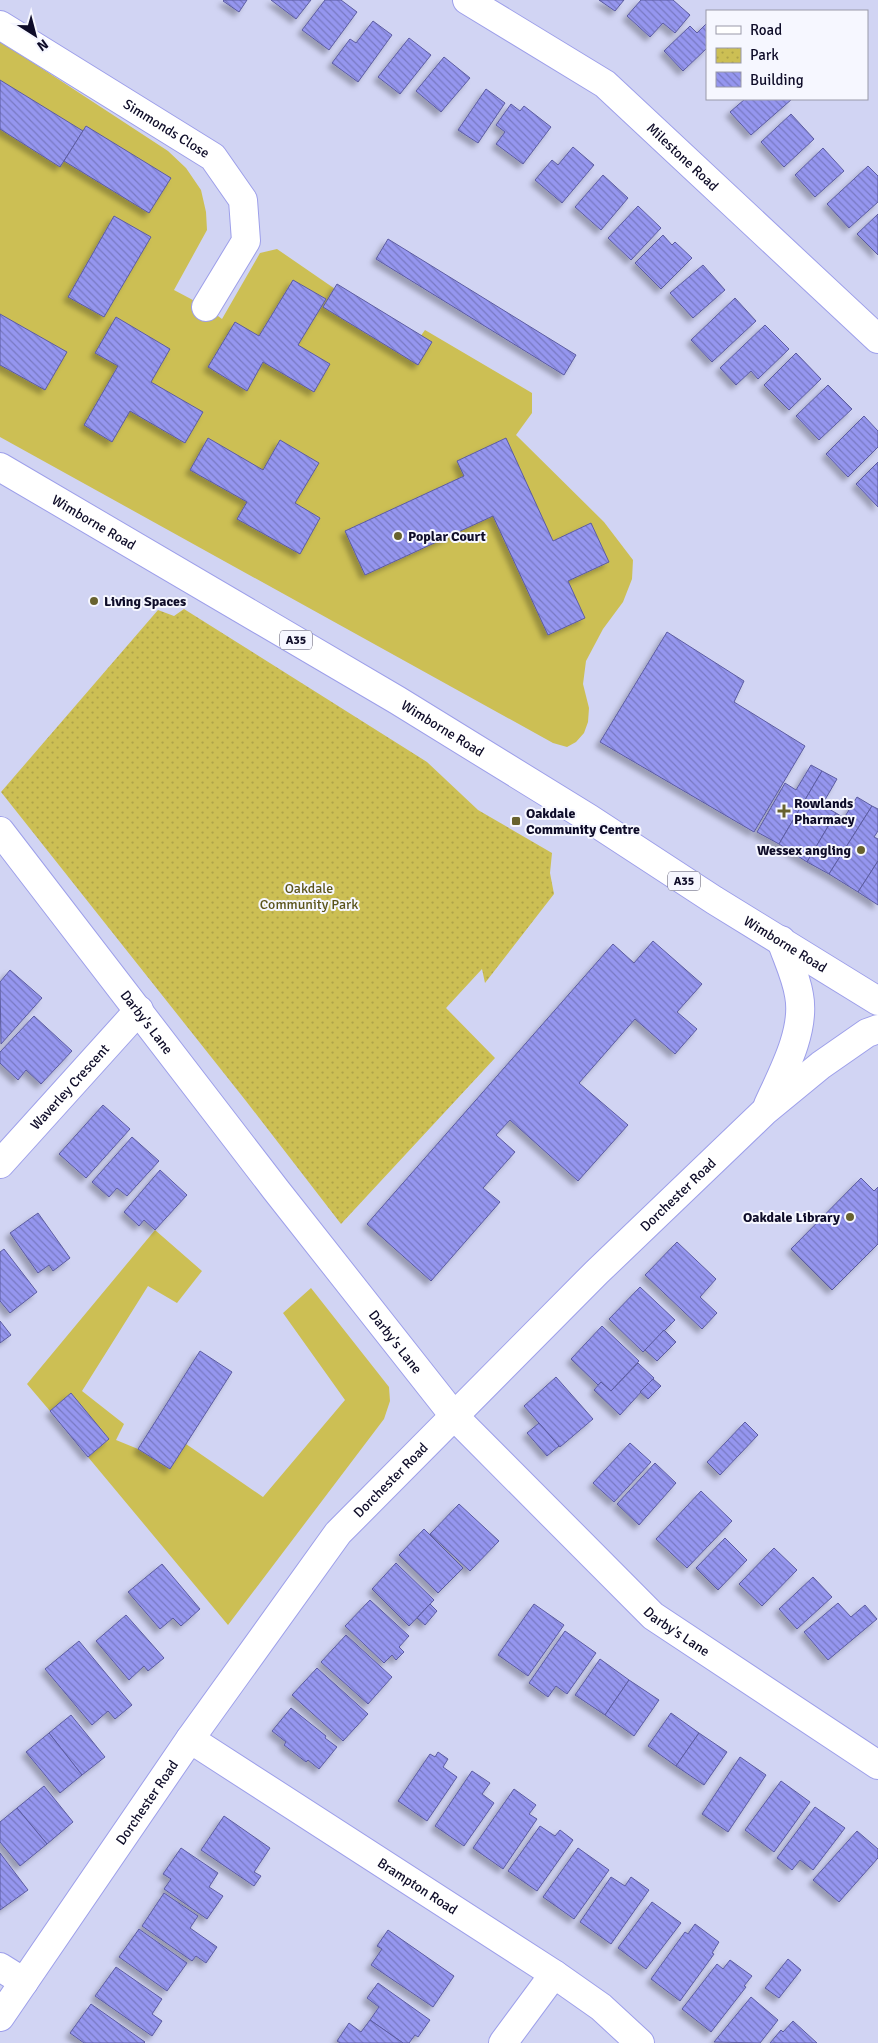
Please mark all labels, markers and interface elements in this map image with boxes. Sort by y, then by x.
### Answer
north arrow [10,10,60,60]
legend [706,10,868,100]
text: Road [750,21,782,39]
text: N [33,35,51,55]
text: Park [750,46,779,64]
text: Building [750,71,804,89]
street label: Simmonds Close [120,95,213,161]
street label: Milestone Road [643,119,722,194]
street label: Wimborne Road [49,491,139,553]
place label: Poplar Court [408,528,487,545]
marker: Poplar Court [392,530,404,542]
place label: Living Spaces [104,593,186,610]
marker: Living Spaces [88,595,100,607]
road number: A35 [280,630,312,650]
street label: Wimborne Road [398,696,487,760]
place label: Rowlands Pharmacy [794,795,855,828]
place label: Oakdale Community Centre [526,805,640,838]
marker: Rowlands Pharmacy [778,805,790,817]
marker: Oakdale Community Centre [510,815,522,827]
place label: Wessex angling [757,842,851,859]
marker: Wessex angling [855,844,867,856]
road number: A35 [668,871,700,890]
park label: Oakdale Community Park [260,880,358,913]
street label: Wimborne Road [741,912,830,976]
street label: Darby's Lane [117,987,177,1057]
street label: Waverley Crescent [27,1040,113,1133]
street label: Dorchester Road [636,1154,719,1235]
place label: Oakdale Library [743,1209,840,1226]
marker: Oakdale Library [844,1211,856,1223]
street label: Darby's Lane [365,1307,426,1377]
street label: Dorchester Road [350,1439,431,1521]
street label: Darby's Lane [640,1603,713,1660]
street label: Dorchester Road [112,1757,182,1848]
street label: Brampton Road [374,1854,461,1918]

